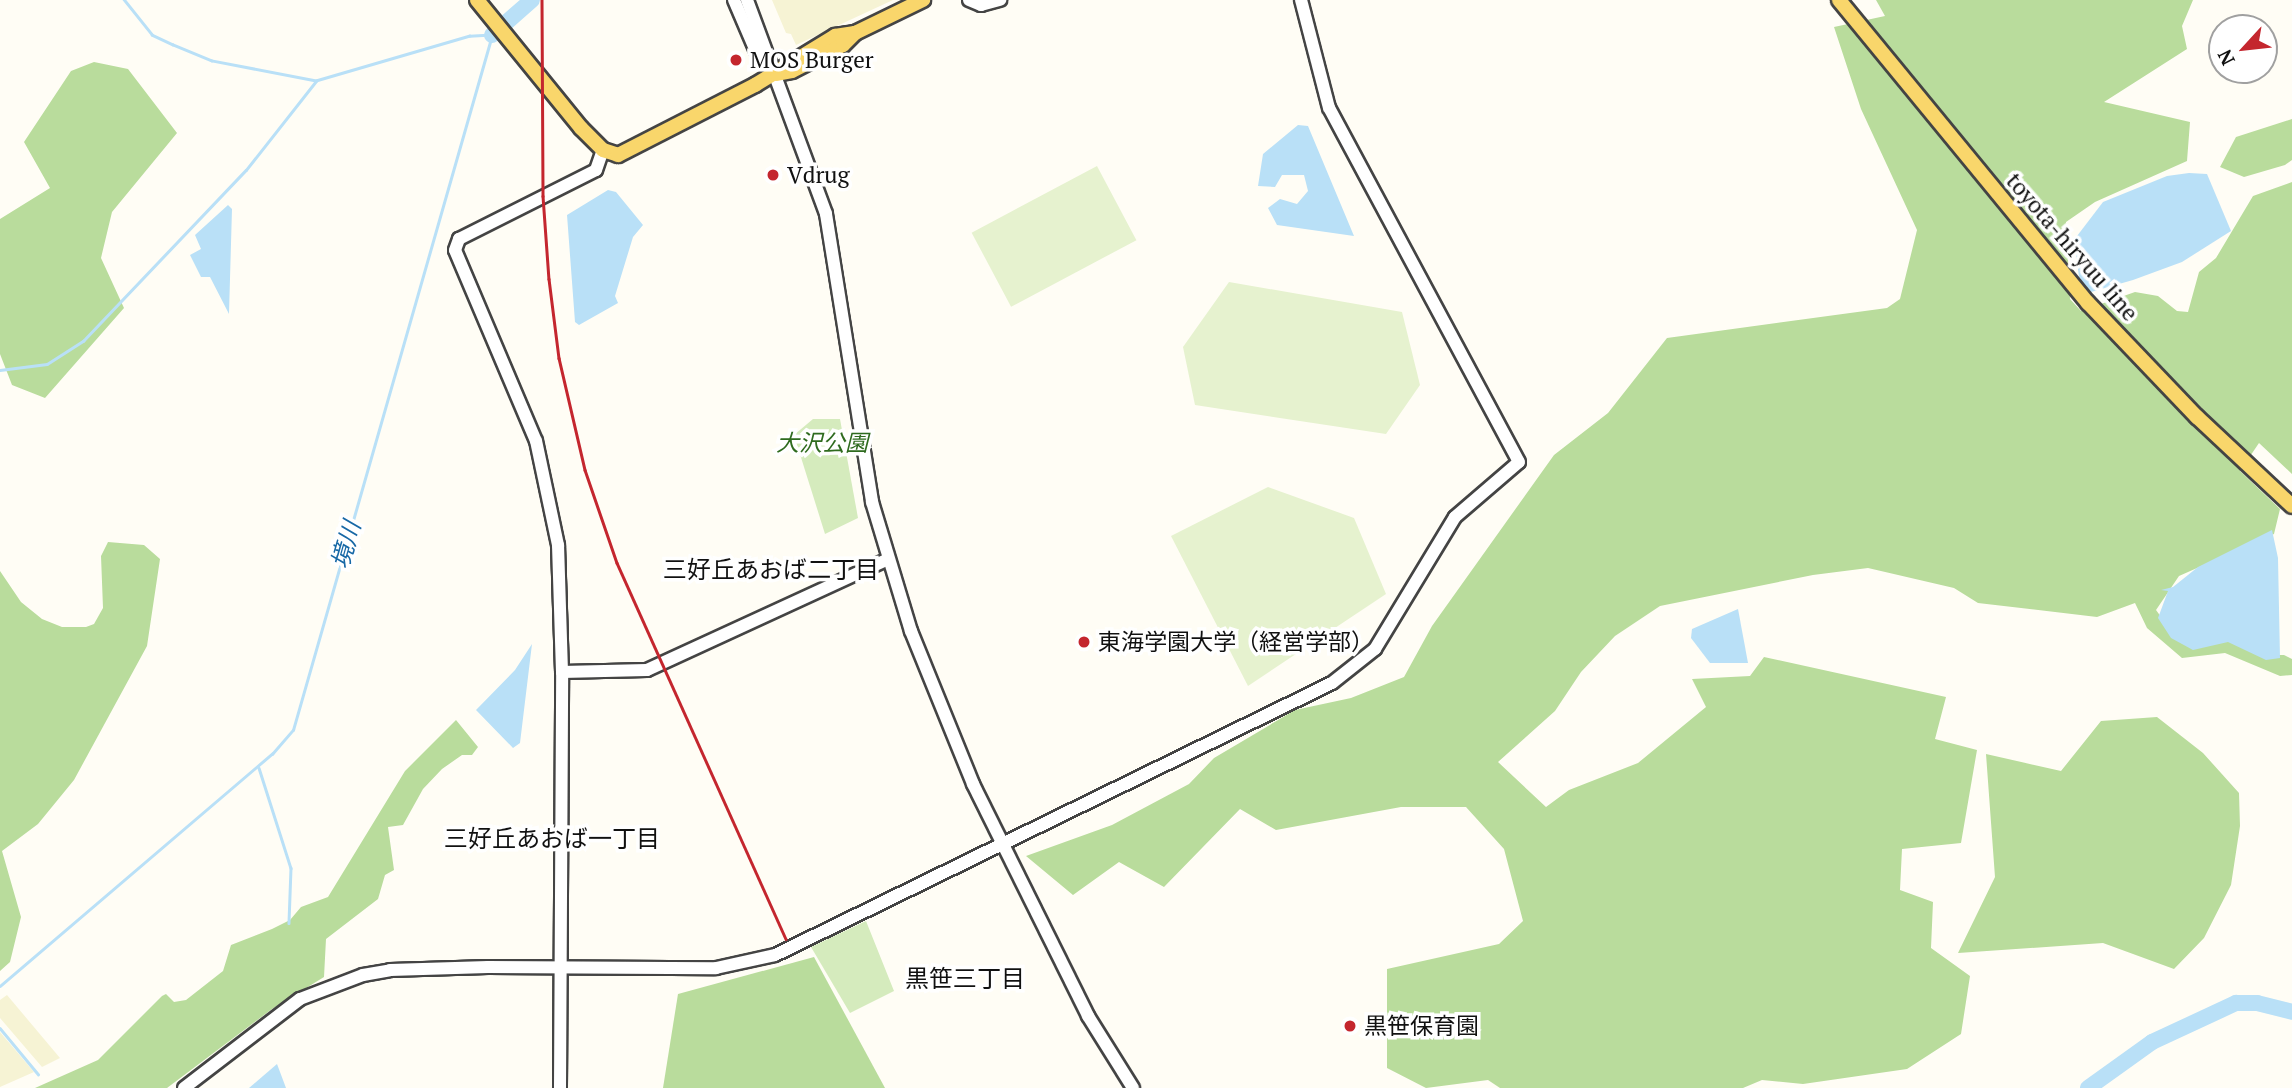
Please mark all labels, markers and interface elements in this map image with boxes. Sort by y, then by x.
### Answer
north arrow [2208,14,2278,84]
place label: MOS Burger [750,46,874,74]
text: N [2211,46,2240,70]
marker: MOS Burger [728,52,744,68]
place label: Vdrug [787,161,850,189]
marker: Vdrug [765,167,781,183]
street label: toyota-hiryuu line [2000,167,2144,327]
park label: 大沢公園 [776,429,868,457]
water label: 境川 [326,518,366,572]
district label: 三好丘あおば二丁目 [663,556,879,584]
place label: 東海学園大学（経営学部） [1098,628,1374,656]
marker: 東海学園大学（経営学部） [1076,634,1092,650]
district label: 三好丘あおば一丁目 [444,825,660,853]
district label: 黒笹三丁目 [905,965,1025,993]
place label: 黒笹保育園 [1364,1012,1479,1040]
marker: 黒笹保育園 [1342,1018,1358,1034]

